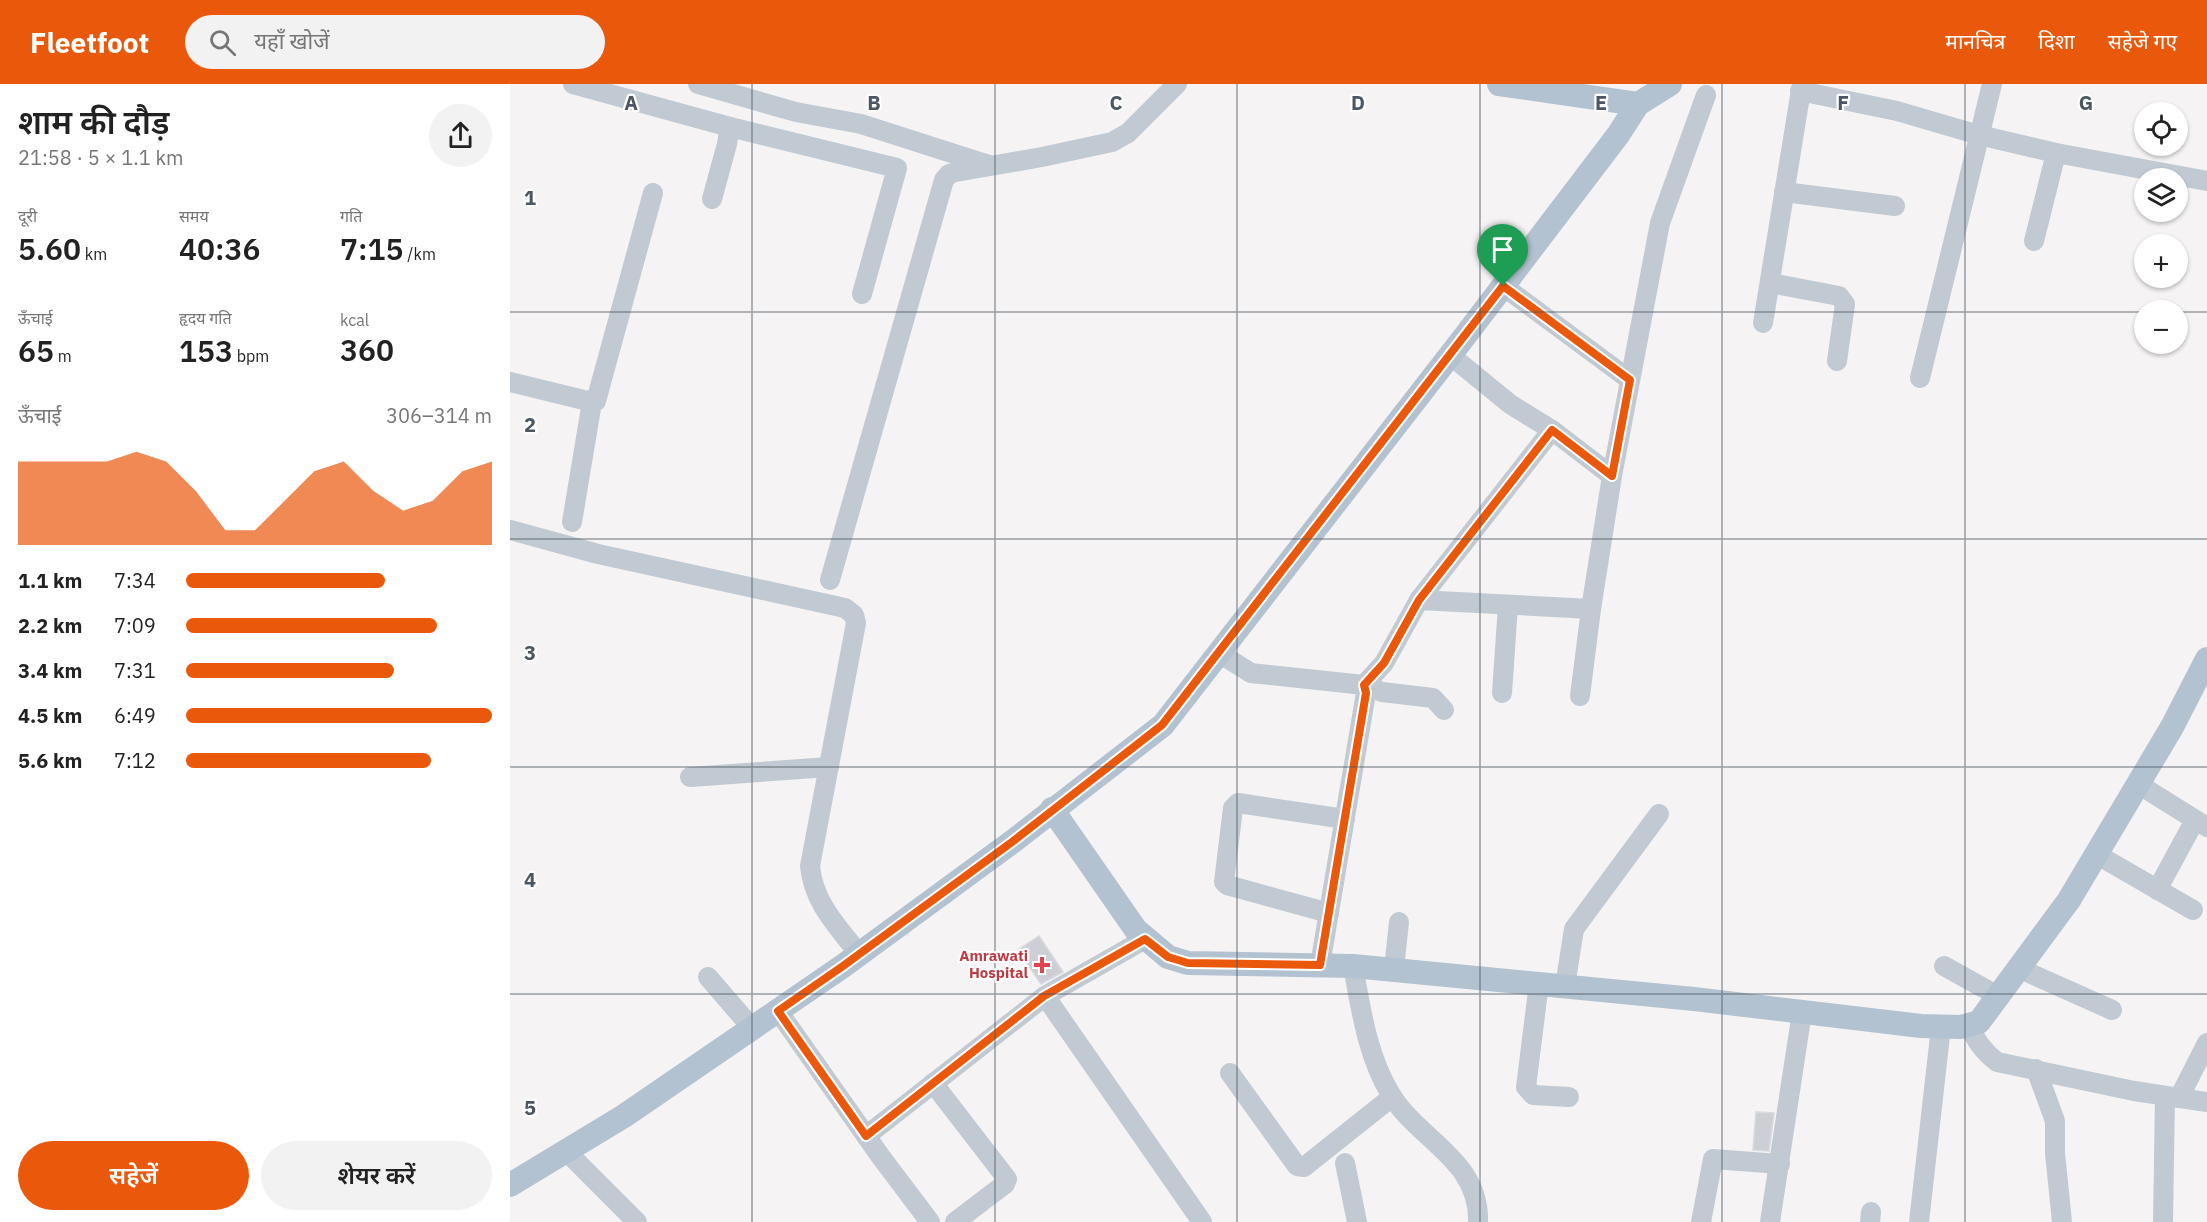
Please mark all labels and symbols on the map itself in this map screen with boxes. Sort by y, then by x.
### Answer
text: A [624,89,638,116]
text: B [867,89,881,116]
text: C [1109,89,1123,116]
text: D [1351,89,1365,116]
text: E [1595,89,1607,116]
text: F [1837,89,1849,116]
text: G [2079,89,2093,116]
text: 1 [524,184,536,211]
pin [1477,224,1528,286]
text: 2 [524,411,536,438]
text: 3 [524,639,536,666]
text: 4 [524,866,536,893]
place label: Amrawati Hospital [959,946,1028,982]
marker: Amrawati Hospital [1033,956,1051,974]
text: 5 [524,1094,536,1121]

